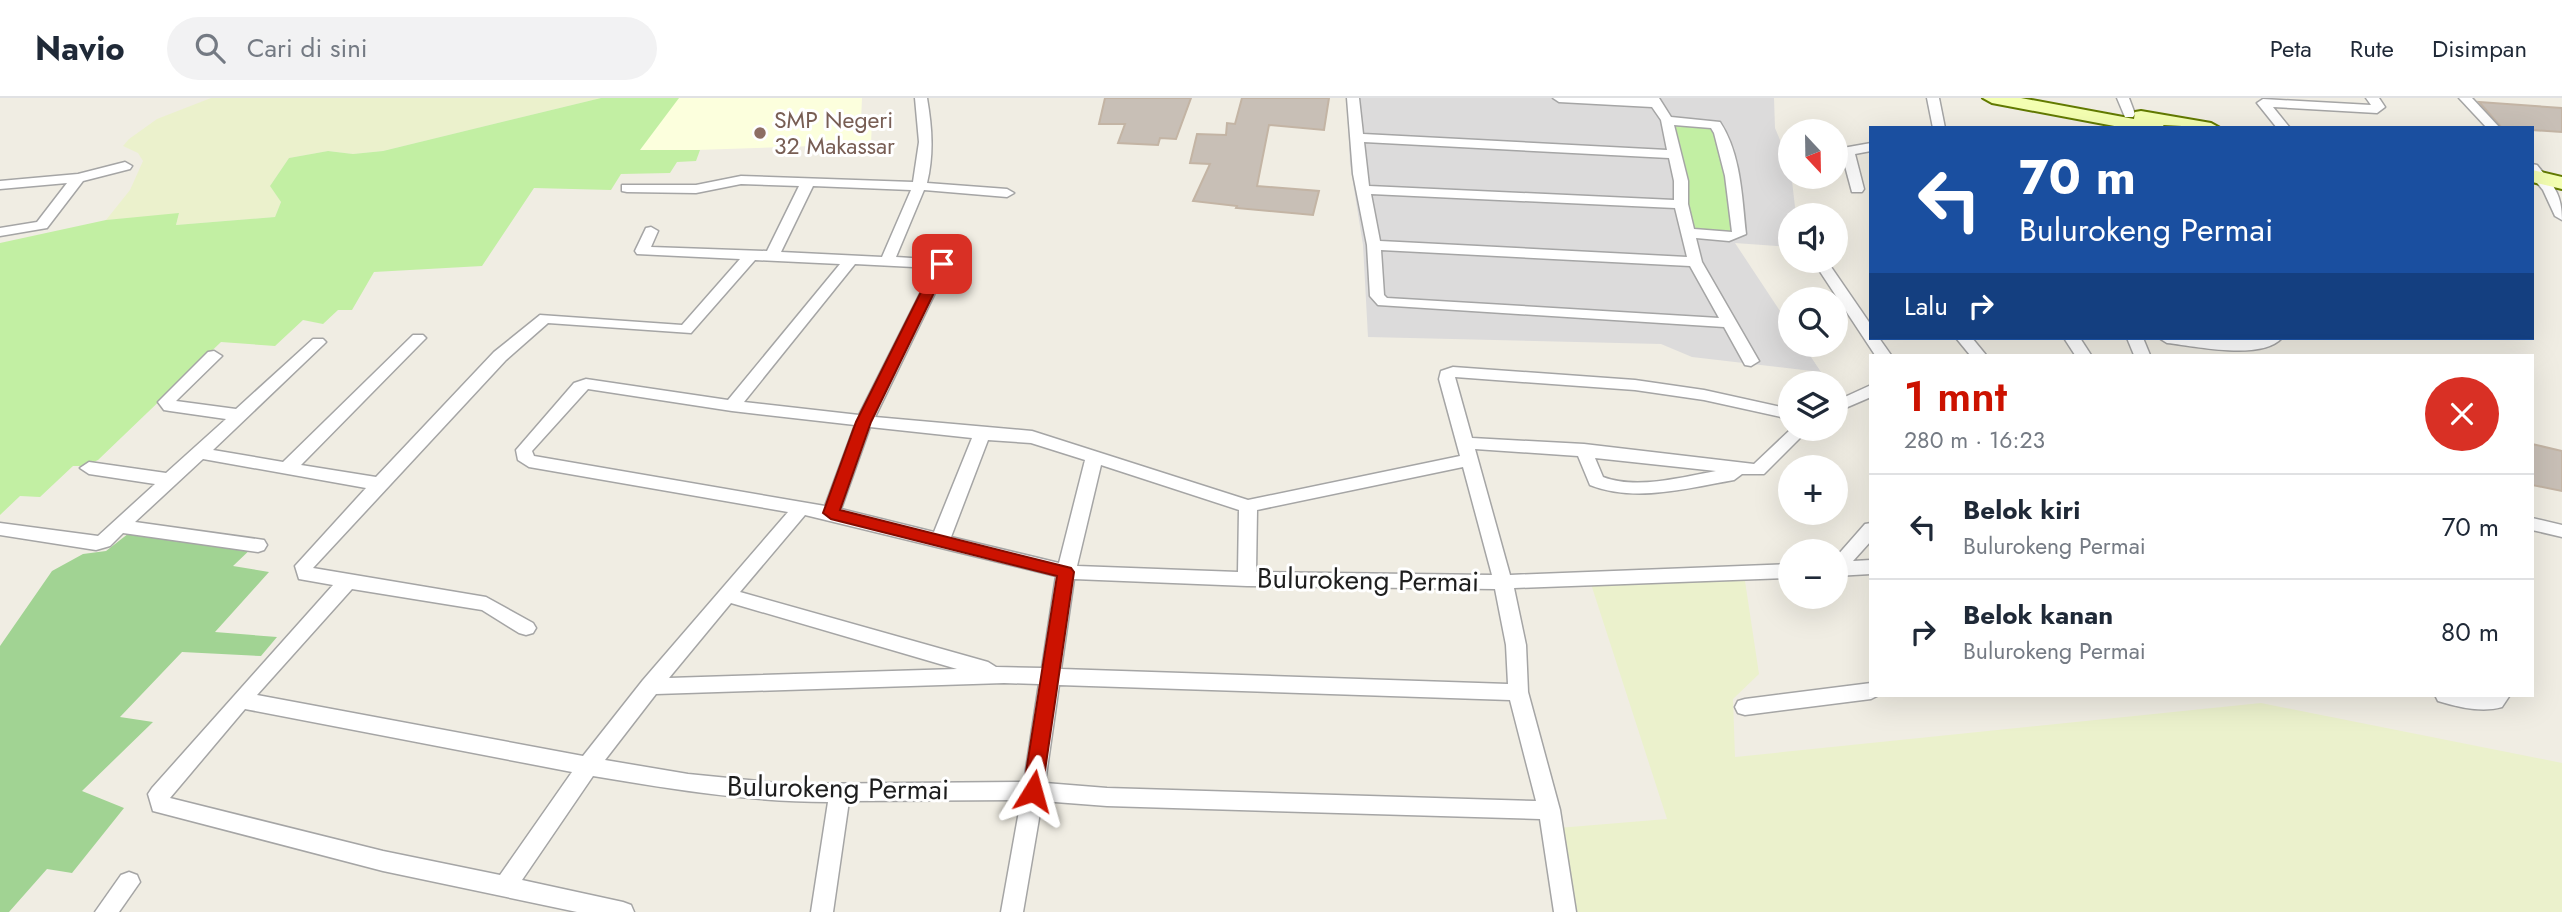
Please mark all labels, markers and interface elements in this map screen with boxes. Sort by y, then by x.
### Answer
search box [167,17,657,80]
text: Navio [35,25,125,72]
icon: search [191,29,229,67]
text: Cari di sini [247,29,368,67]
text: Peta [2270,31,2312,66]
text: Rute [2350,31,2394,66]
text: Disimpan [2432,31,2527,66]
place label: SMP Negeri 32 Makassar [774,103,895,163]
north arrow [1778,119,1848,189]
map controls [1778,119,1848,609]
marker: SMP Negeri 32 Makassar [752,125,768,141]
text: 70 m [2019,142,2136,212]
icon: left [1904,154,1995,245]
button: sound [1778,203,1848,273]
text: Bulurokeng Permai [2019,207,2273,253]
pin [912,234,972,294]
icon: arrive [923,245,961,283]
button: search [1778,287,1848,357]
text: Lalu [1904,287,1948,325]
icon: right [1962,287,2000,325]
text: 1 mnt [1904,366,2007,427]
button: layers [1778,371,1848,441]
button: close [2425,377,2499,451]
text: 280 m · 16:23 [1904,423,2045,457]
button: + [1778,455,1848,525]
text: Belok kiri [1963,491,2080,529]
icon: left [1904,508,1942,546]
text: 70 m [2442,508,2499,546]
text: Bulurokeng Permai [1963,529,2146,563]
button: − [1778,539,1848,609]
street label: Bulurokeng Permai [1256,558,1480,602]
text: Belok kanan [1963,596,2113,634]
icon: right [1904,613,1942,651]
text: 80 m [2441,613,2499,651]
text: Bulurokeng Permai [1963,634,2146,668]
position arrow [996,754,1070,828]
street label: Bulurokeng Permai [726,766,950,810]

